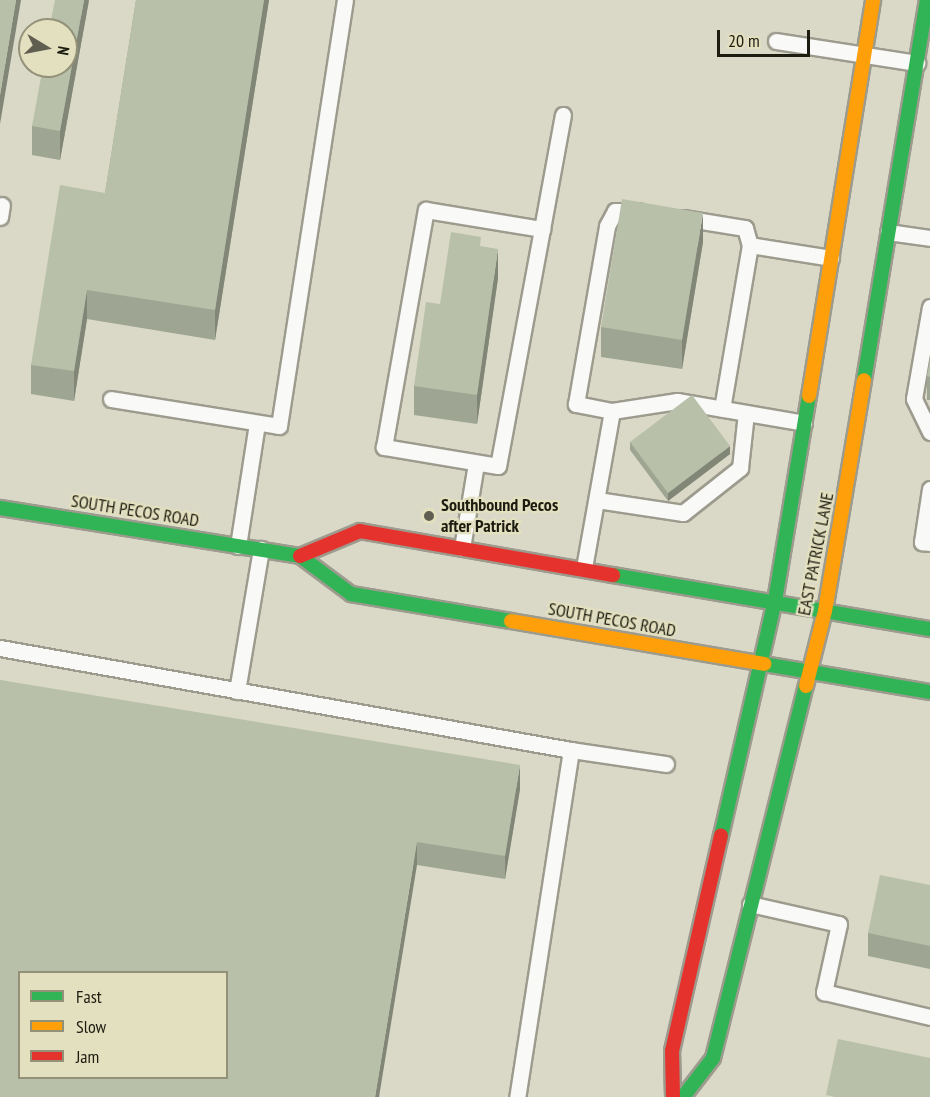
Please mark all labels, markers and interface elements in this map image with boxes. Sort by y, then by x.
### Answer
north arrow [18,18,78,78]
scale bar [720,18,813,56]
text: 20 m [728,29,760,52]
text: N [53,45,74,57]
street label: SOUTH PECOS ROAD [70,490,200,532]
street label: EAST PATRICK LANE [793,490,839,618]
place label: Southbound Pecos after Patrick [441,495,558,538]
marker: Southbound Pecos after Patrick [422,509,436,523]
street label: SOUTH PECOS ROAD [547,598,677,642]
legend [18,971,228,1079]
text: Fast [76,985,102,1008]
text: Slow [76,1015,106,1038]
text: Jam [76,1045,99,1068]

